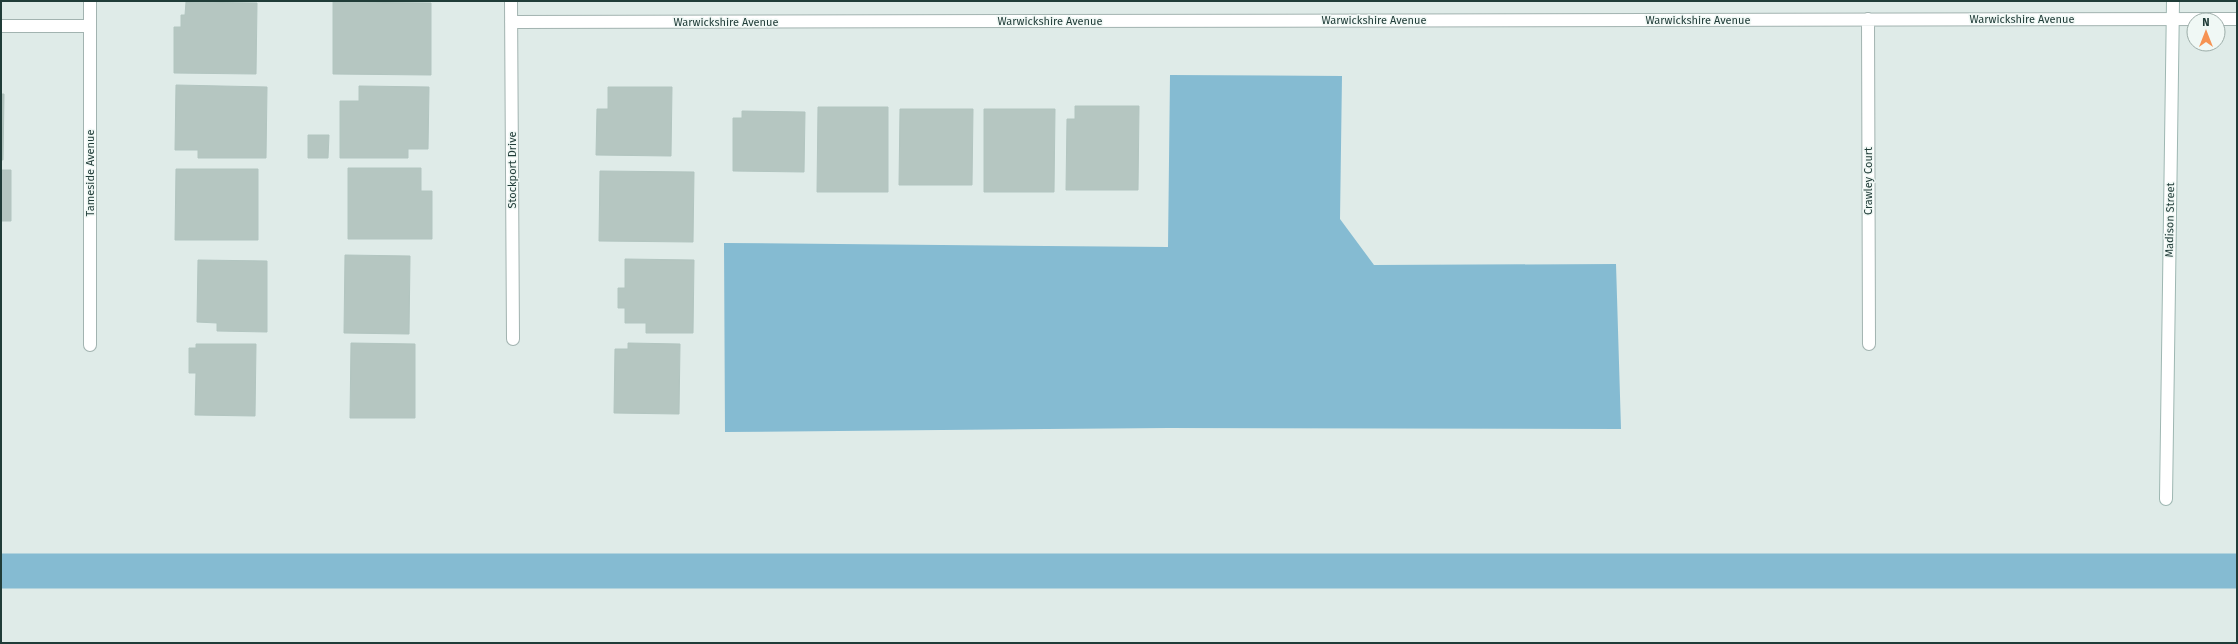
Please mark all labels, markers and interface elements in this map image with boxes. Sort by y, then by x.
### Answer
north arrow [2186,12,2226,52]
street label: Warwickshire Avenue [1970,13,2074,26]
street label: Warwickshire Avenue [1322,14,1426,27]
street label: Warwickshire Avenue [1646,14,1750,27]
street label: Warwickshire Avenue [998,15,1102,28]
street label: Warwickshire Avenue [674,16,778,29]
text: N [2202,16,2210,29]
street label: Tameside Avenue [84,130,97,216]
street label: Stockport Drive [506,131,519,209]
street label: Crawley Court [1862,147,1875,215]
street label: Madison Street [2163,182,2177,258]

